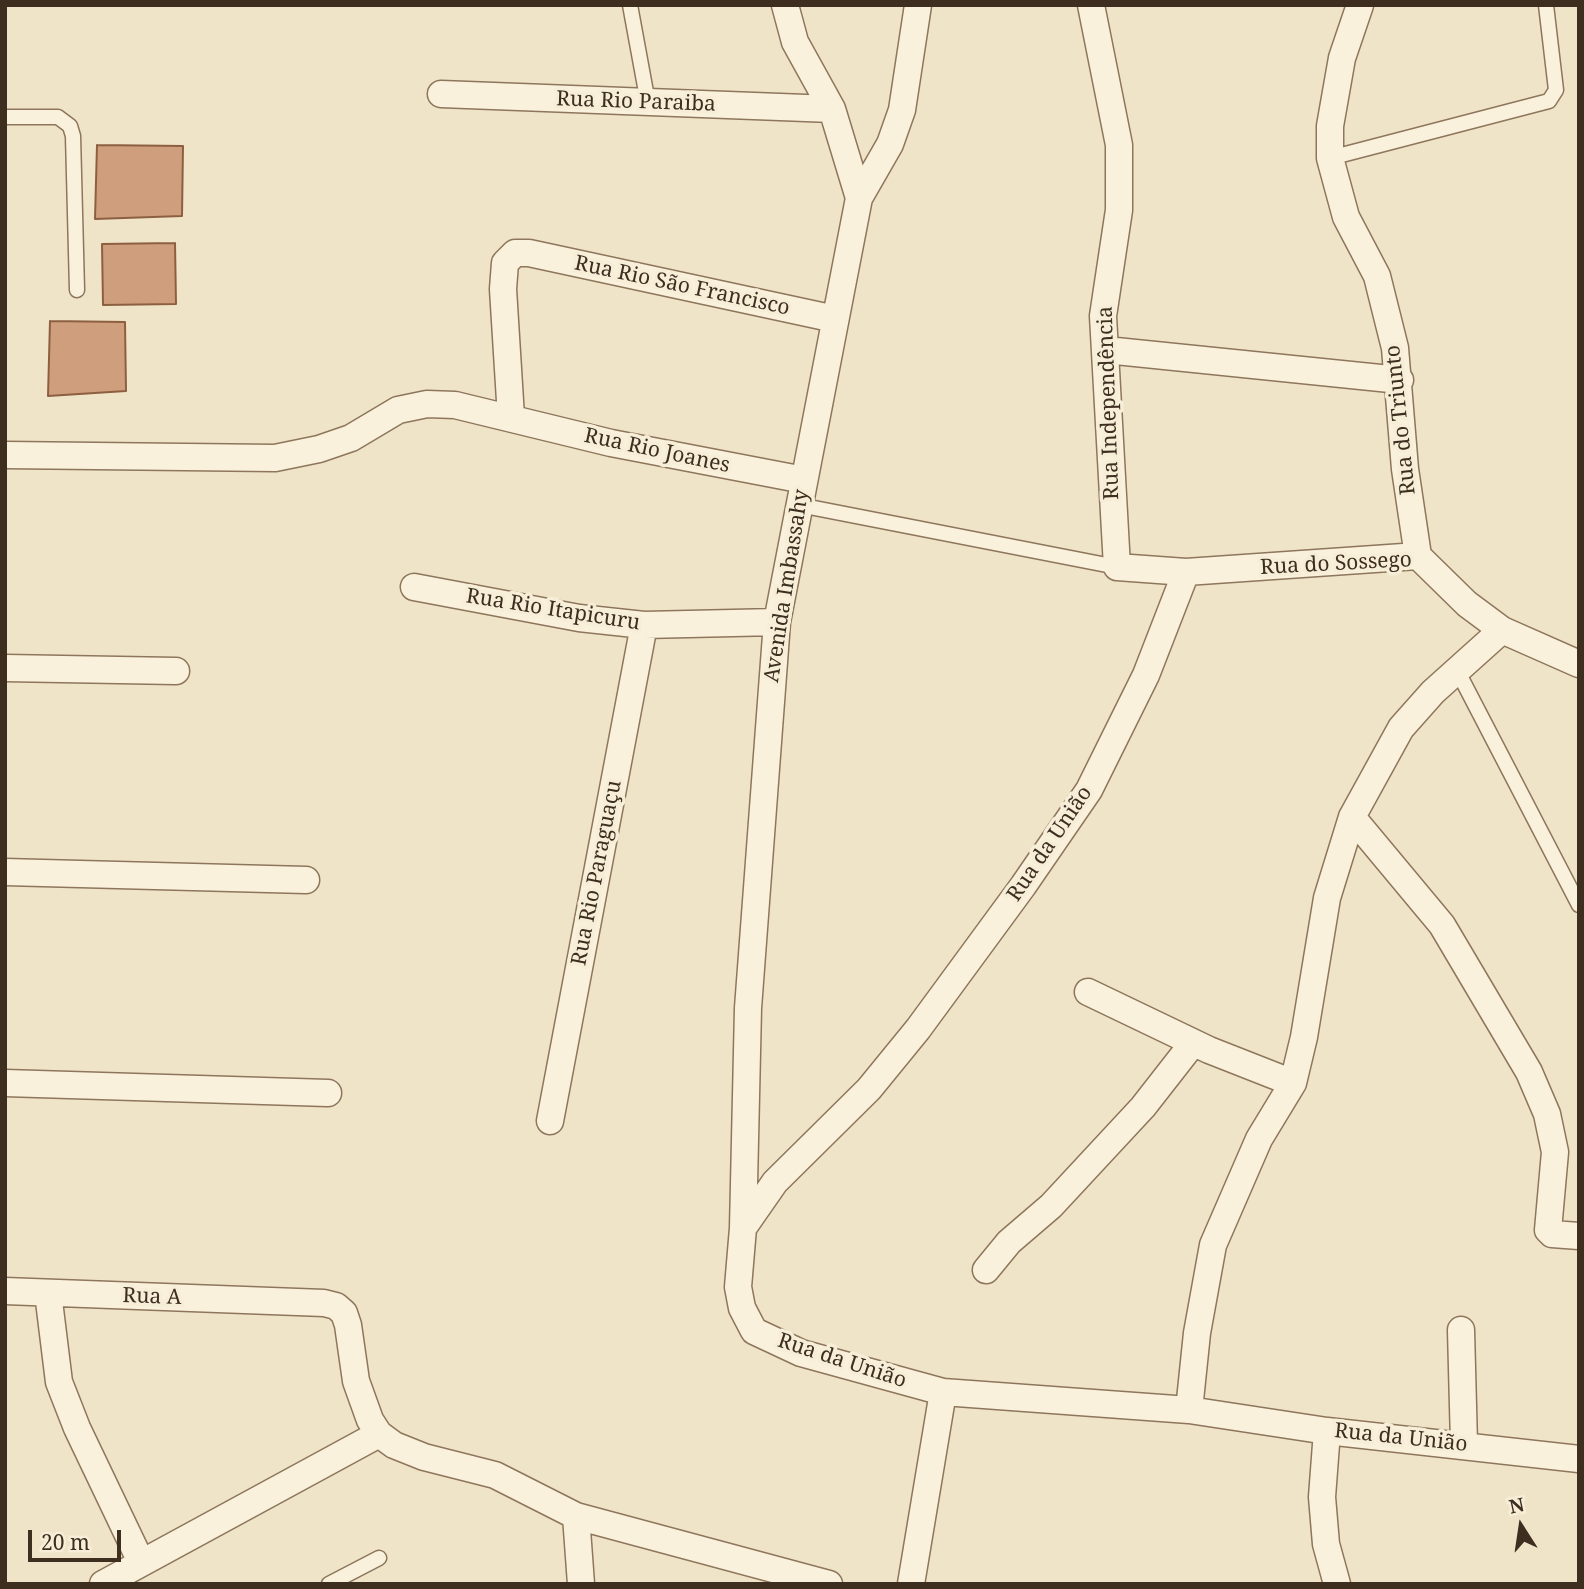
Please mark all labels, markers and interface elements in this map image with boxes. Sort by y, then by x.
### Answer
street label: Rua Rio Paraiba [556,87,716,117]
street label: Rua Rio São Francisco [572,251,792,321]
street label: Rua Independência [1093,306,1125,500]
street label: Rua do Triunto [1381,344,1421,496]
street label: Rua Rio Joanes [582,423,732,479]
street label: Avenida Imbassahy [759,488,815,684]
street label: Rua do Sossego [1259,547,1413,581]
street label: Rua Rio Itapicuru [464,584,642,636]
street label: Rua Rio Paraguaçu [567,778,627,968]
street label: Rua da União [1002,781,1098,907]
street label: Rua A [122,1283,182,1311]
street label: Rua da União [774,1328,910,1394]
street label: Rua da União [1333,1418,1469,1458]
north arrow [1486,1491,1556,1561]
text: N [1507,1491,1527,1520]
scale bar [32,1516,124,1560]
text: 20 m [41,1528,90,1556]

